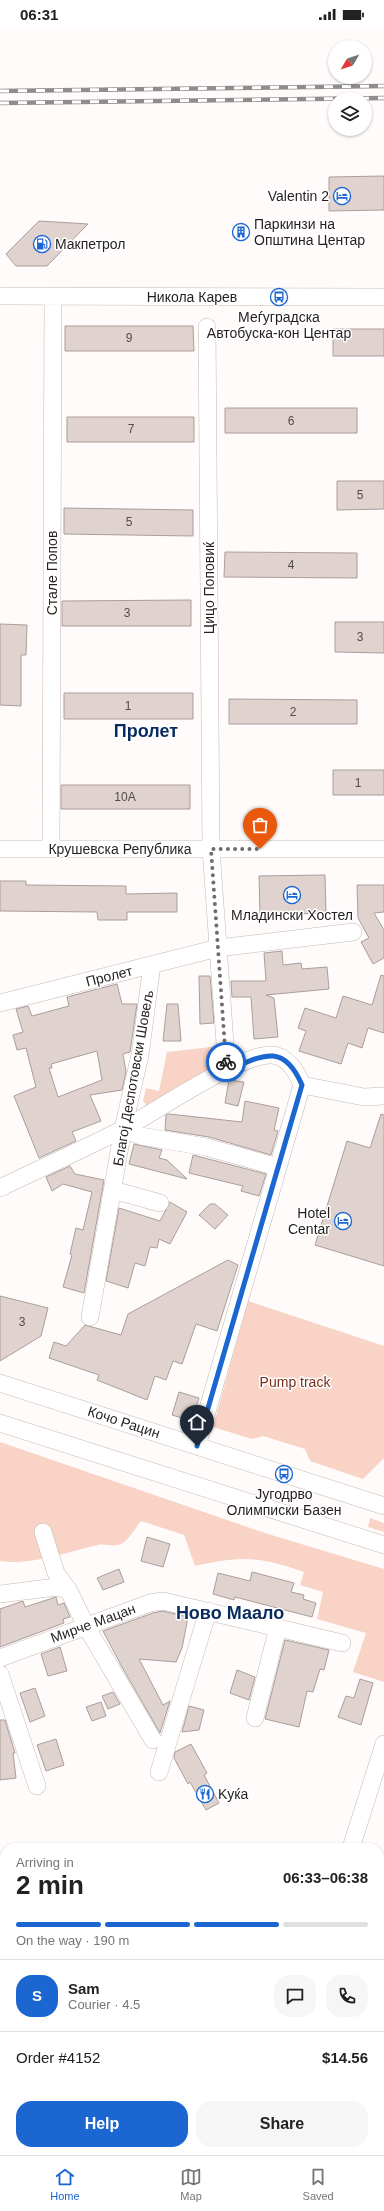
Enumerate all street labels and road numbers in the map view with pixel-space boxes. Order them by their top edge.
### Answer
street label: Никола Карев [147,289,237,305]
street label: Стале Попов [44,531,60,615]
street label: Цицо Поповиќ [201,541,217,634]
street label: Крушевска Република [48,841,192,857]
street label: Пролет [84,962,134,989]
street label: Благој Деспотовски Шовељ [110,988,156,1167]
street label: Кочо Рацин [86,1403,162,1441]
street label: Мирче Мацан [48,1600,138,1646]

